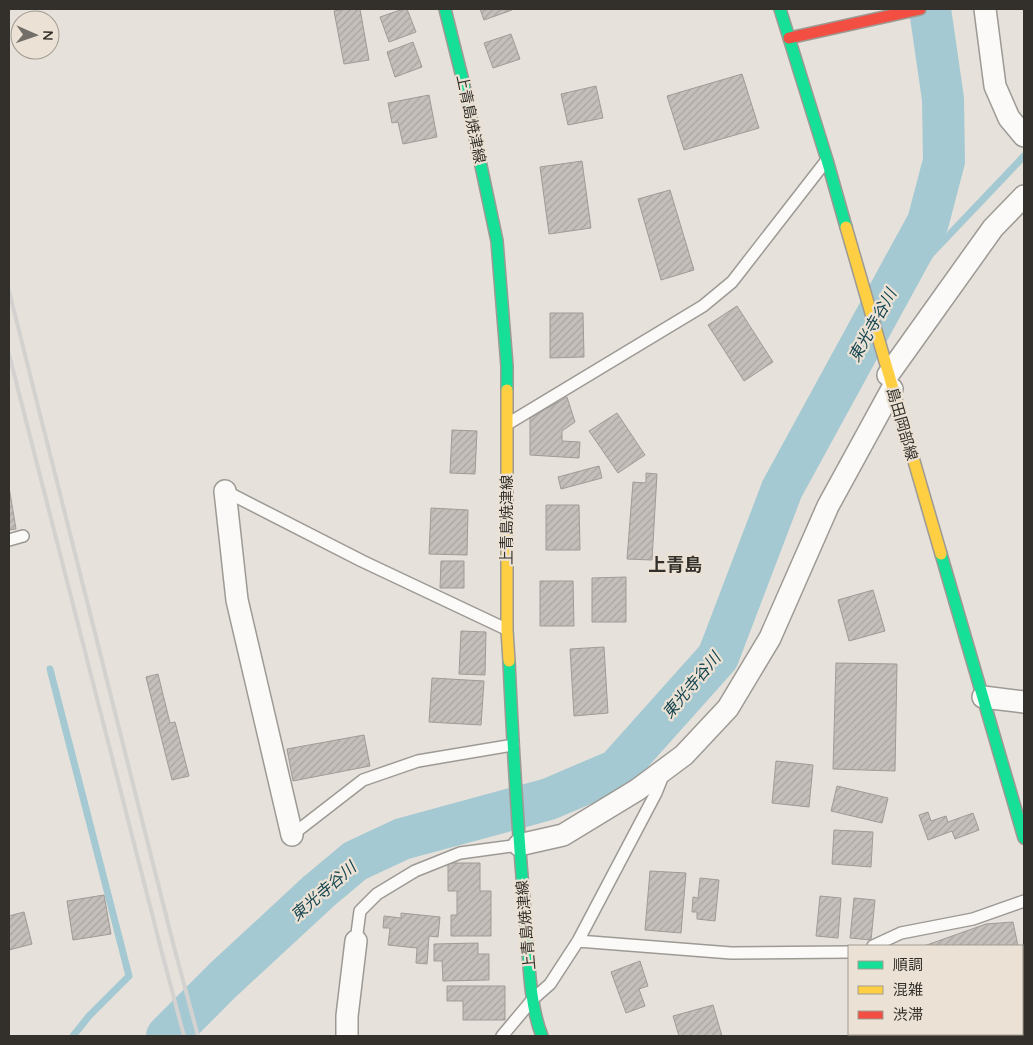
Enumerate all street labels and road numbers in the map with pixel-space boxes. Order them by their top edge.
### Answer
street label: 上青島焼津線 [453,73,490,165]
street label: 島田岡部線 [883,385,922,463]
street label: 上青島焼津線 [497,475,516,565]
street label: 上青島焼津線 [512,879,539,971]

